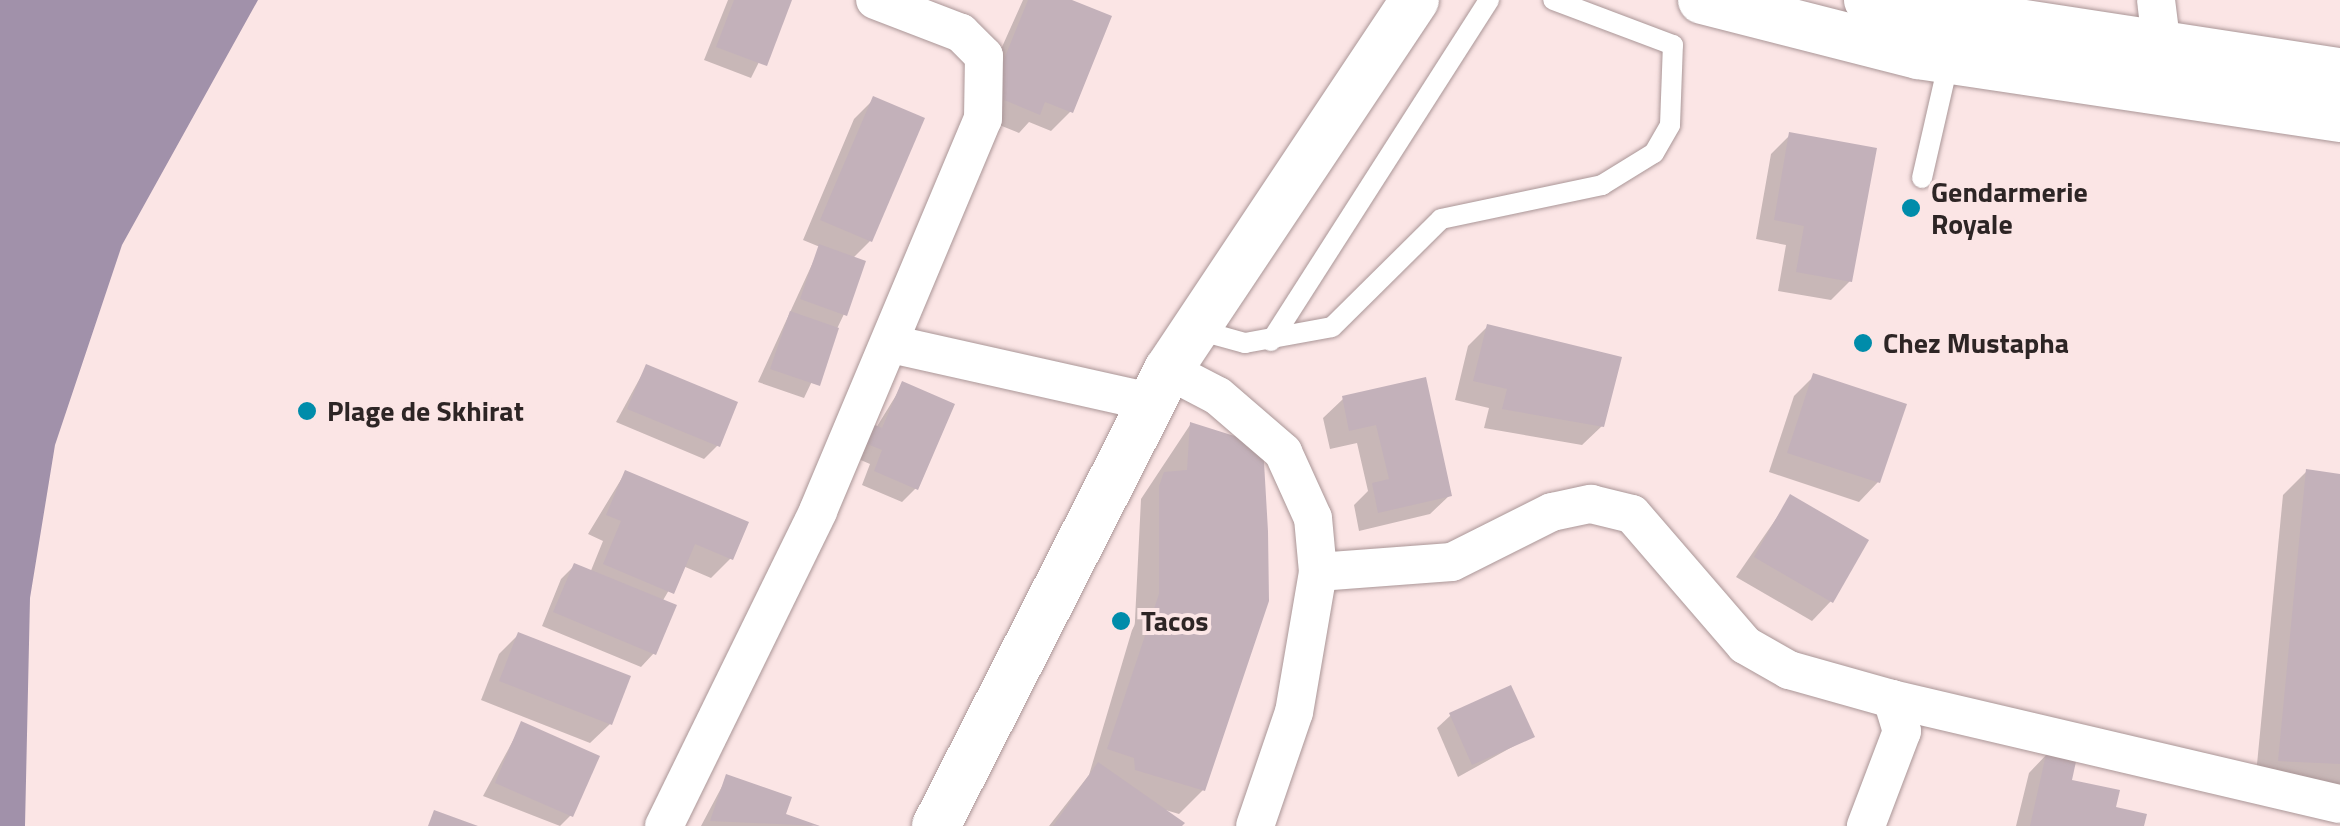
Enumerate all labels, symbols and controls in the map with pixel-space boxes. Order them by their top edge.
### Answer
place label: Gendarmerie Royale [1931,175,2088,241]
marker: Gendarmerie Royale [1900,197,1922,219]
place label: Chez Mustapha [1883,326,2069,360]
marker: Chez Mustapha [1852,332,1874,354]
place label: Plage de Skhirat [327,394,524,428]
marker: Plage de Skhirat [296,400,318,422]
place label: Tacos [1141,604,1209,638]
marker: Tacos [1110,610,1132,632]

